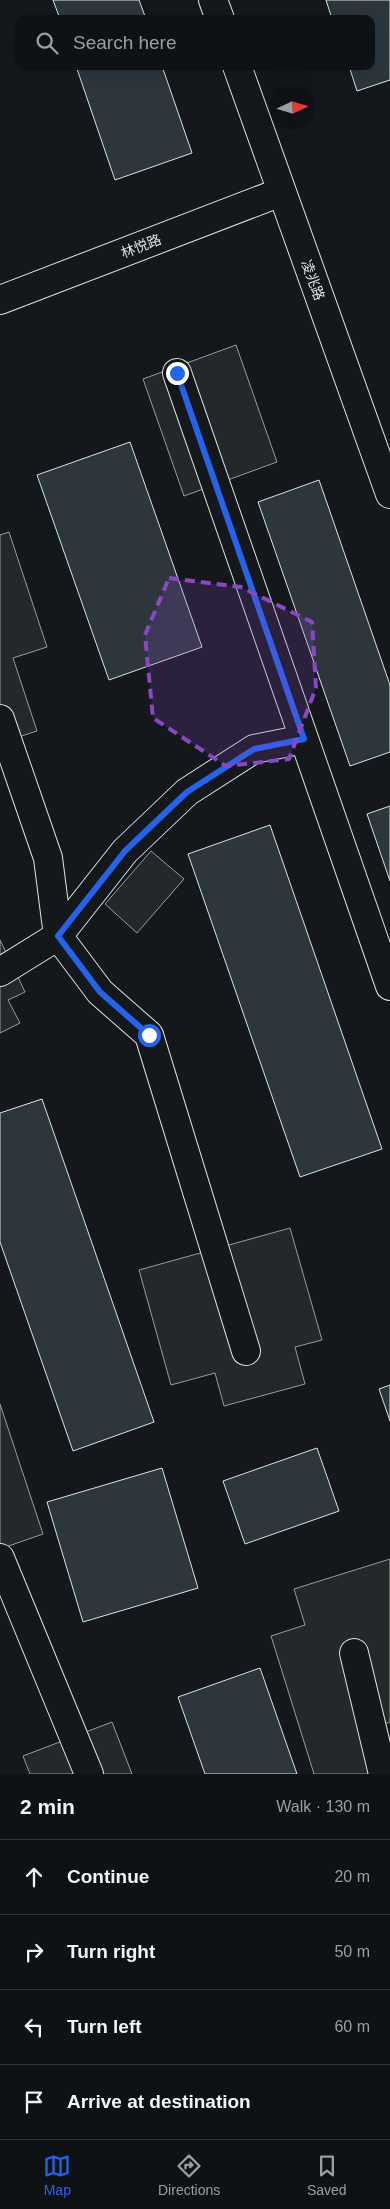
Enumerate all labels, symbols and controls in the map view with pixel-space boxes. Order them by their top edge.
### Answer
search box [15,15,375,70]
icon: search [33,29,61,57]
text: Search here [73,32,177,53]
north arrow [270,85,315,130]
street label: 林悦路 [119,231,163,261]
street label: 凌兆路 [298,258,328,302]
route end [166,362,189,385]
route start [138,1024,161,1047]
text: 2 min [20,1795,75,1818]
text: Walk · 130 m [276,1798,370,1815]
icon: ahead [20,1863,48,1891]
text: Continue [67,1866,149,1887]
text: 20 m [334,1868,370,1885]
icon: right [20,1938,48,1966]
text: Turn right [67,1941,155,1962]
text: 50 m [334,1943,370,1960]
icon: left [20,2013,48,2041]
text: Turn left [67,2016,142,2037]
text: 60 m [334,2018,370,2035]
icon: arrive [20,2088,48,2116]
text: Arrive at destination [67,2091,251,2112]
tab: Map [43,2152,71,2198]
tab: Directions [158,2152,220,2198]
tab: Saved [307,2152,347,2198]

